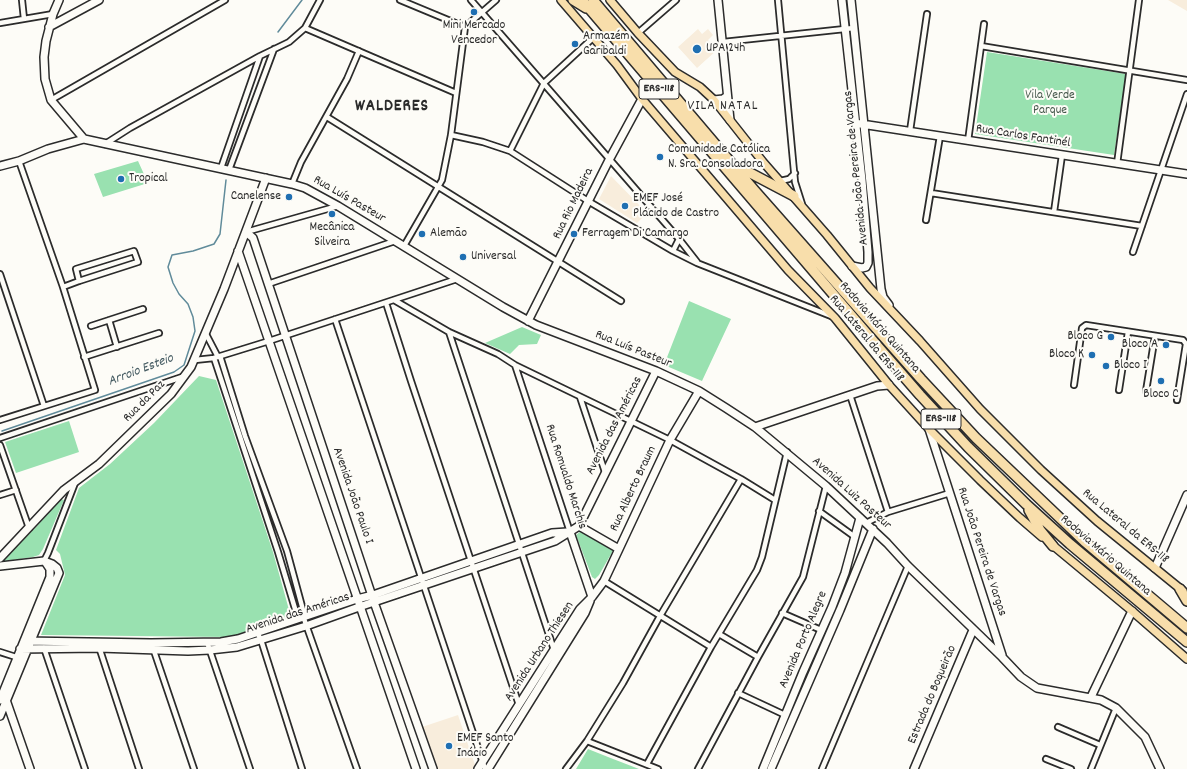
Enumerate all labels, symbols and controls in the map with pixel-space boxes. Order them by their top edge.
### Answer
marker: Mini Mercado Vencedor [469,7,479,17]
place label: Mini Mercado Vencedor [443,18,505,49]
place label: Armazém Garibaldi [583,29,629,60]
marker: Armazém Garibaldi [570,39,580,49]
place label: UPA 24h [706,41,745,57]
marker: UPA 24h [691,43,703,55]
road number: ERS-118 [639,79,679,99]
park label: Vila Verde Parque [1025,88,1075,119]
street label: Avenida João Pereira de Vargas [841,90,873,246]
district label: WALDERES [355,98,429,118]
district label: VILA NATAL [687,99,759,115]
street label: Rua Carlos Fantinél [975,122,1071,152]
place label: Comunidade Católica N. Sra. Consoladora [668,142,770,173]
marker: Comunidade Católica N. Sra. Consoladora [655,152,665,162]
street label: Rua Rio Madeira [550,166,598,242]
place label: Tropical [129,171,168,187]
street label: Rua Luís Pasteur [310,173,388,227]
marker: Tropical [116,174,126,184]
place label: Canelense [231,189,281,205]
place label: EMEF José Plácido de Castro [633,191,719,222]
marker: Canelense [284,192,294,202]
marker: EMEF José Plácido de Castro [620,201,630,211]
marker: Mecânica Silveira [327,209,337,219]
place label: Mecânica Silveira [310,220,354,251]
place label: Alemão [430,226,467,242]
place label: Ferragem Di Camargo [582,226,688,242]
marker: Alemão [417,229,427,239]
marker: Ferragem Di Camargo [569,229,579,239]
place label: Universal [471,249,516,265]
marker: Universal [458,252,468,262]
street label: Rodovia Mário Quintana [835,279,923,377]
street label: Rua Lateral da ERS-118 [825,292,907,386]
street label: Rua Luís Pasteur [592,328,674,372]
place label: Bloco G [1067,329,1103,345]
marker: Bloco G [1106,332,1116,342]
place label: Bloco A [1122,337,1158,353]
marker: Bloco A [1161,340,1171,350]
place label: Bloco K [1049,347,1084,363]
marker: Bloco K [1087,350,1097,360]
water label: Arroio Esteio [106,351,176,391]
place label: Bloco I [1114,358,1147,374]
marker: Bloco I [1101,361,1111,371]
street label: Avenida das Américas [584,374,646,478]
marker: Bloco C [1156,376,1166,386]
street label: Rua da Paz [121,378,169,426]
place label: Bloco C [1143,387,1179,403]
road number: ERS-118 [921,409,961,429]
street label: Rua Romualdo Marchis [541,423,589,531]
street label: Rua Alberto Braum [607,444,661,534]
street label: Avenida João Paulo I [328,446,376,546]
street label: Avenida Luiz Pasteur [808,454,894,534]
street label: Rua João Pereira de Vargas [953,486,1009,618]
street label: Rua Lateral da ERS-118 [1078,486,1172,568]
street label: Rodovia Mário Quintana [1056,512,1154,600]
street label: Avenida Porto Alegre [776,589,832,691]
street label: Avenida das Américas [244,590,352,638]
street label: Avenida Urbano Thiesen [502,599,578,705]
street label: Estrada do Boqueirão [905,643,961,747]
place label: EMEF Santo Inácio [457,731,514,762]
marker: EMEF Santo Inácio [444,741,454,751]

